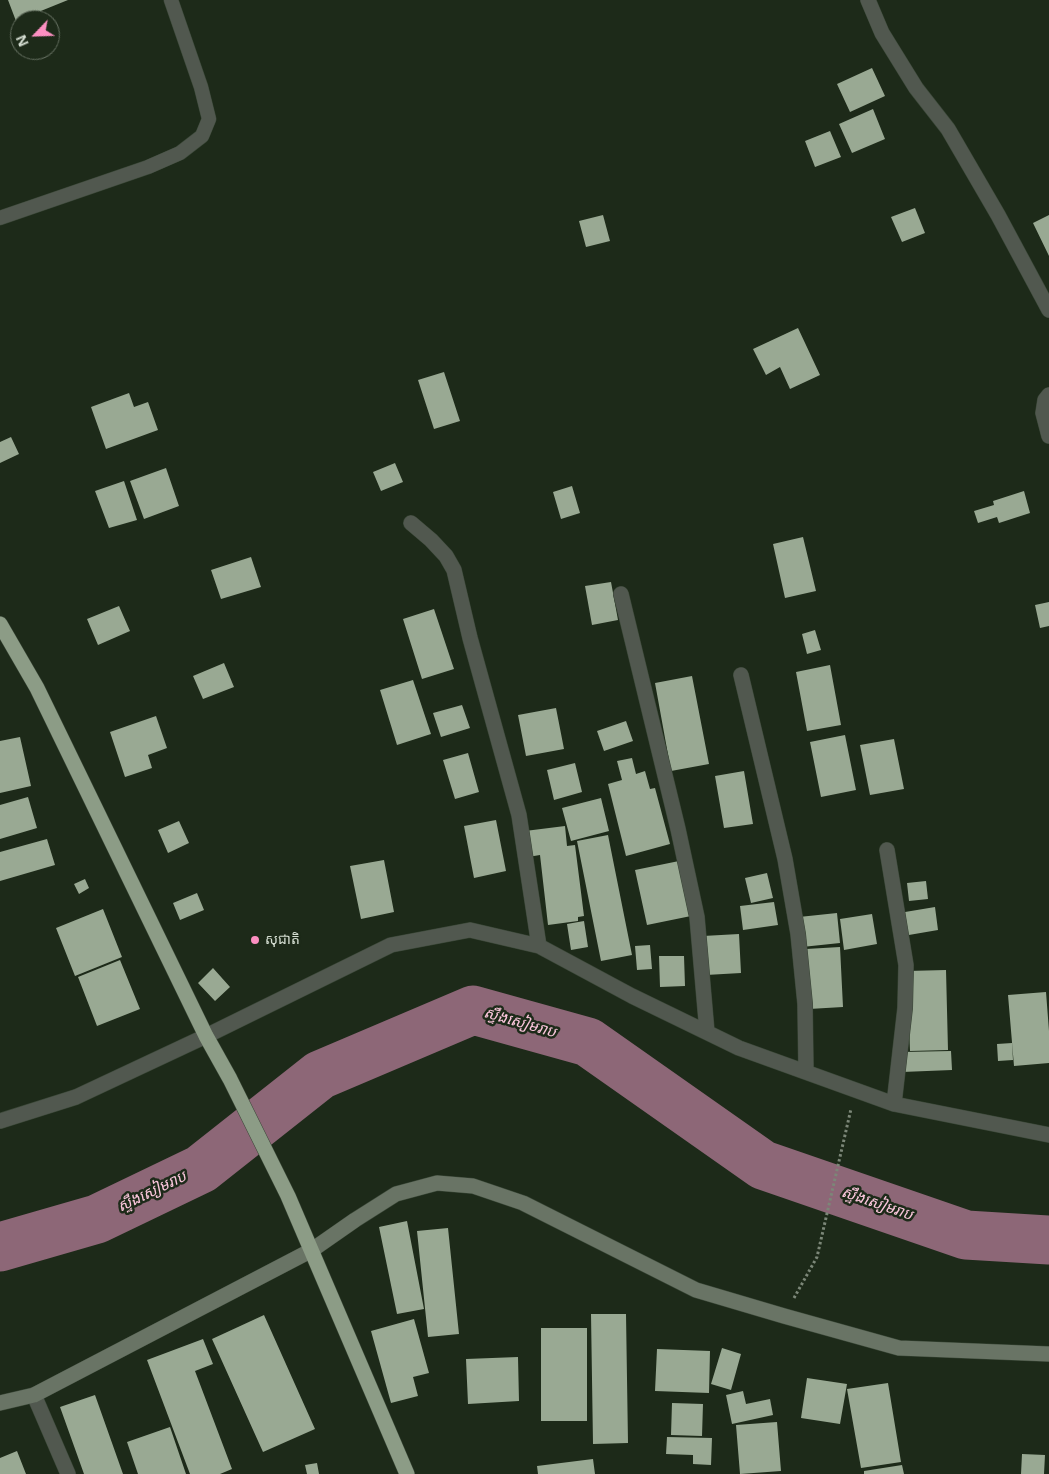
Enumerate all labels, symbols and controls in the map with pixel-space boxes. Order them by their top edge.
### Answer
north arrow [10,10,60,60]
text: N [11,32,33,50]
place label: សុជាតិ [265,932,300,948]
marker: សុជាតិ [249,934,261,946]
water label: ស្ទឹងសៀមរាប [482,1004,558,1042]
water label: ស្ទឹងសៀមរាប [115,1168,189,1216]
water label: ស្ទឹងសៀមរាប [839,1183,915,1225]

